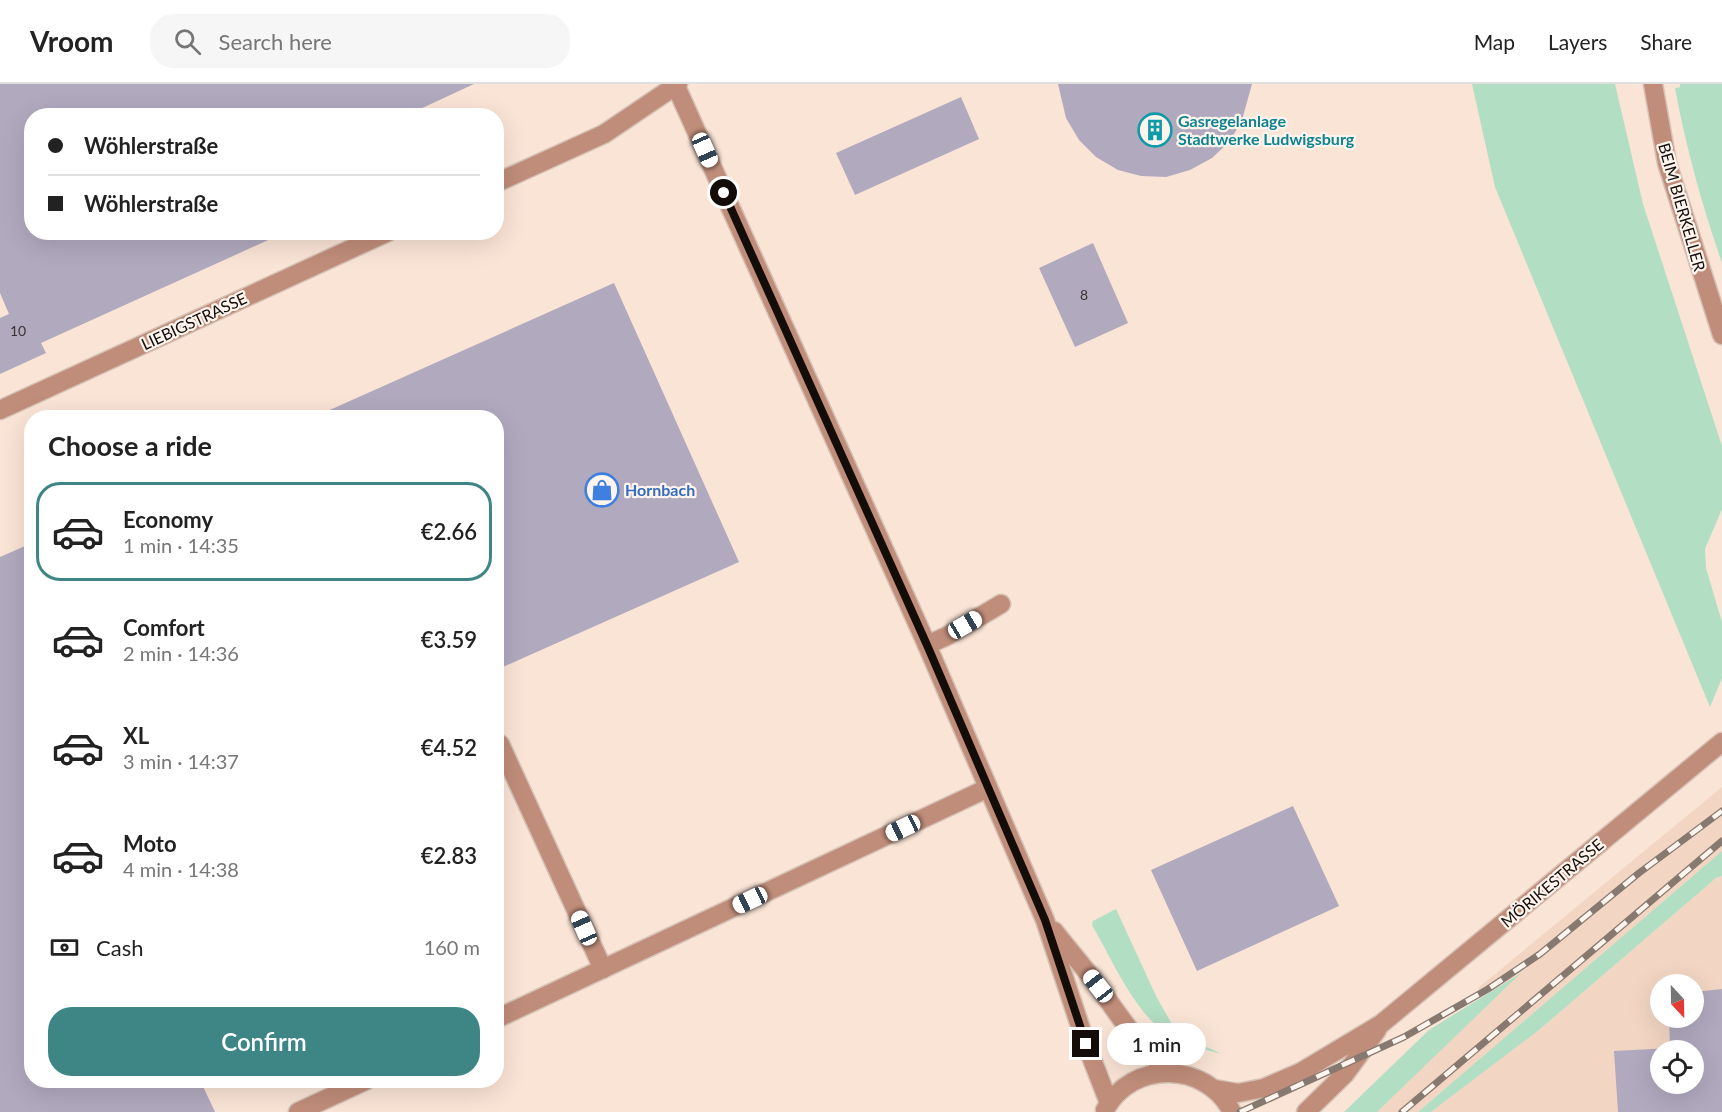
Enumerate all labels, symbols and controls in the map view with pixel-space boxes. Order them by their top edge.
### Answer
search box [150,14,570,68]
text: Vroom [30,24,114,58]
icon: search [171,25,204,58]
text: Search here [219,28,332,55]
text: Map [1474,29,1515,54]
text: Layers [1548,29,1607,54]
text: Share [1640,29,1692,54]
place label: Gasregelanlage Stadtwerke Ludwigsburg [1178,111,1355,148]
building icon: Gasregelanlage Stadtwerke Ludwigsburg [1137,112,1173,148]
car [689,130,721,170]
text: Wöhlerstraße [84,132,218,159]
street label: BEIM BIERKELLER [1655,140,1710,273]
route start [710,179,737,206]
text: Wöhlerstraße [84,190,218,217]
house number: 8 [1080,286,1088,303]
street label: LIEBIGSTRASSE [138,288,249,353]
house number: 10 [10,322,26,339]
text: Choose a ride [48,429,212,462]
shop icon: Hornbach [584,472,620,508]
place label: Hornbach [625,480,695,499]
icon: car [51,505,105,559]
text: Economy [123,506,213,533]
text: €2.66 [421,518,477,545]
text: 1 min · 14:35 [123,533,239,557]
car [945,608,985,642]
icon: car [51,613,105,667]
text: Comfort [123,614,205,641]
text: €3.59 [421,626,477,653]
text: 2 min · 14:36 [123,641,239,665]
icon: car [51,721,105,775]
text: XL [123,722,149,749]
text: €4.52 [421,734,477,761]
text: 3 min · 14:37 [123,749,239,773]
car [883,812,923,844]
icon: car [51,829,105,883]
text: Moto [123,830,177,857]
street label: MÖRIKESTRASSE [1497,834,1607,931]
text: €2.83 [421,842,477,869]
text: 4 min · 14:38 [123,857,239,881]
car [730,884,770,916]
car [568,908,600,948]
icon: cash [48,931,81,964]
text: Cash [96,934,143,961]
text: 160 m [424,935,480,959]
car [1080,966,1116,1006]
north arrow [1650,974,1704,1028]
map controls [1650,974,1704,1094]
button: Confirm [48,1007,480,1076]
callout: 1 min [1107,1023,1206,1065]
route end [1072,1030,1099,1057]
text: 1 min [1132,1032,1181,1056]
button: locate [1650,1040,1704,1094]

